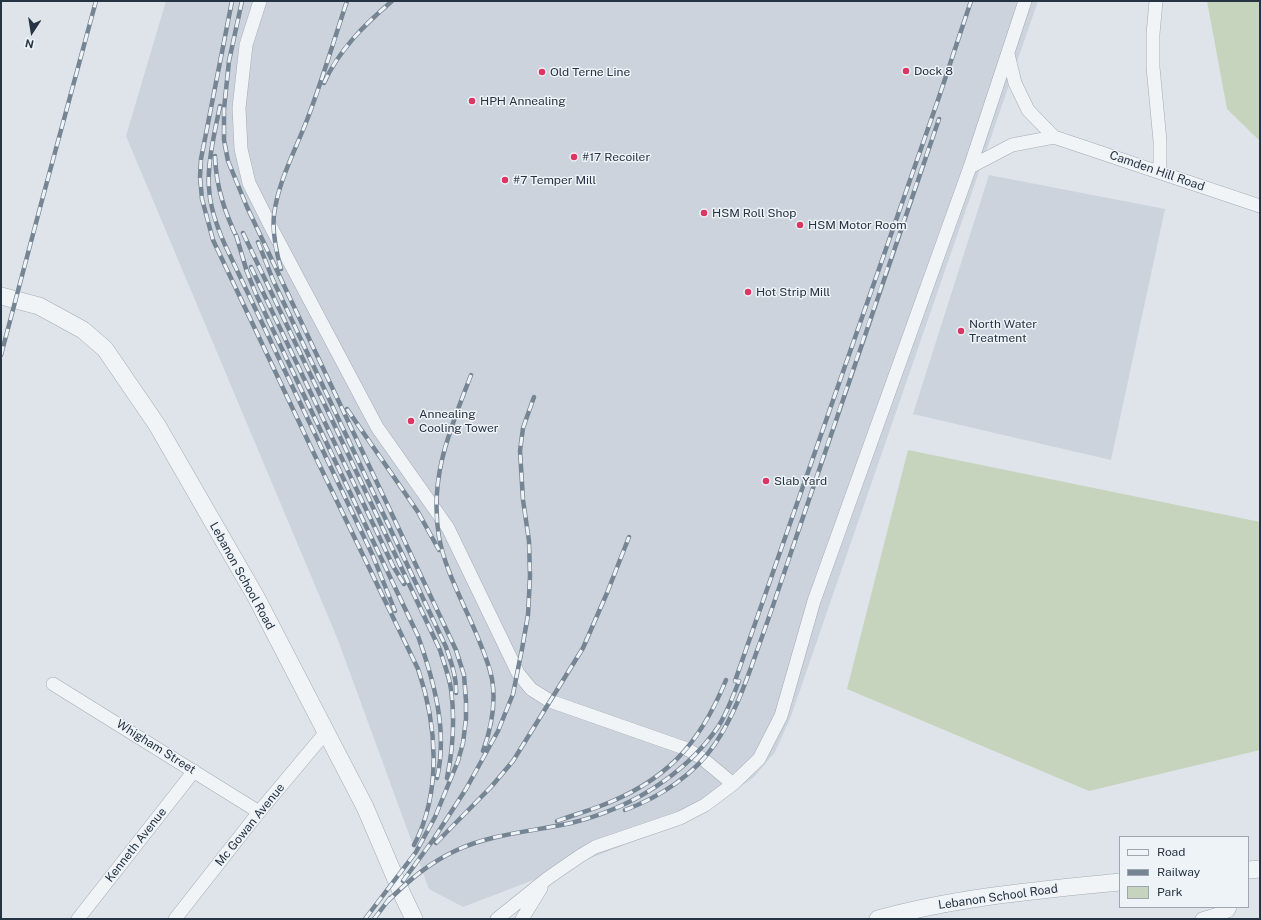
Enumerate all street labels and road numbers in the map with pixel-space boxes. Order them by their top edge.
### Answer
street label: Camden Hill Road [1108,148,1206,194]
street label: Lebanon School Road [206,520,278,632]
street label: Whigham Street [114,717,198,777]
street label: Mc Gowan Avenue [212,781,288,869]
street label: Kenneth Avenue [102,805,170,885]
street label: Lebanon School Road [937,881,1059,913]

